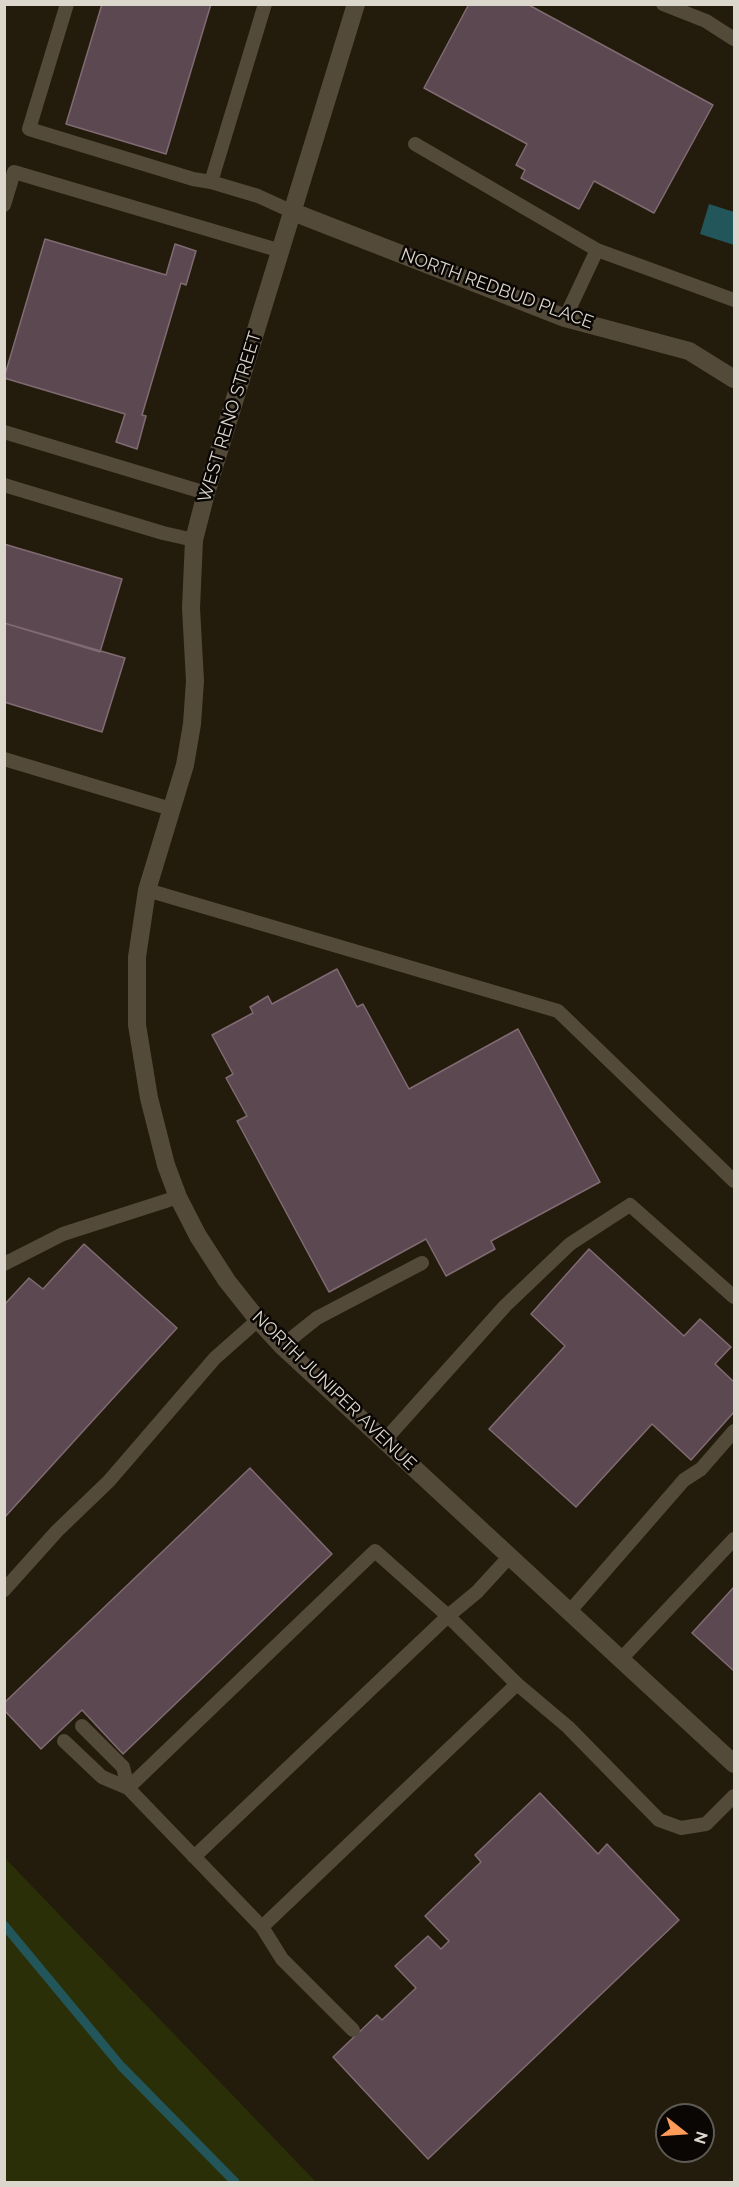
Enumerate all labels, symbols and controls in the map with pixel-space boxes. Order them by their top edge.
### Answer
street label: NORTH REDBUD PLACE [398,244,596,334]
street label: WEST RENO STREET [194,329,266,505]
street label: NORTH JUNIPER AVENUE [247,1307,421,1475]
north arrow [655,2103,715,2163]
text: N [690,2129,712,2146]

